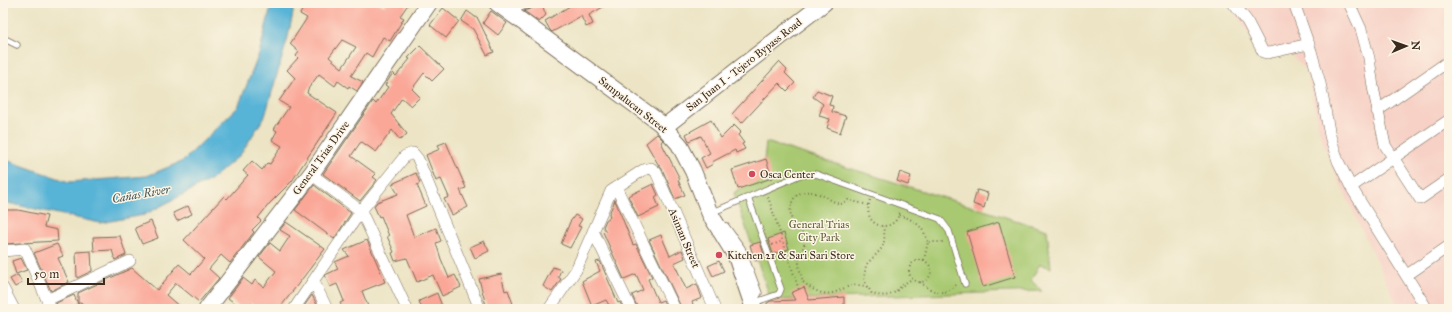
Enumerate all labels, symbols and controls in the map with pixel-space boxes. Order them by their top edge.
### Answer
street label: San Juan I - Tejero Bypass Road [684,16,805,115]
north arrow [1386,26,1426,66]
text: N [1409,41,1422,51]
street label: Sampalucan Street [596,74,670,136]
street label: General Trias Drive [290,118,352,197]
place label: Osca Center [760,168,816,181]
marker: Osca Center [747,169,757,179]
water label: Cañas River [111,182,172,206]
street label: Asiman Street [665,205,703,270]
park label: General Trias City Park [789,218,849,244]
place label: Kitchen 21 & Sari Sari Store [727,249,855,262]
marker: Kitchen 21 & Sari Sari Store [714,250,724,260]
scale bar [28,260,104,286]
text: 50 m [34,267,59,281]

